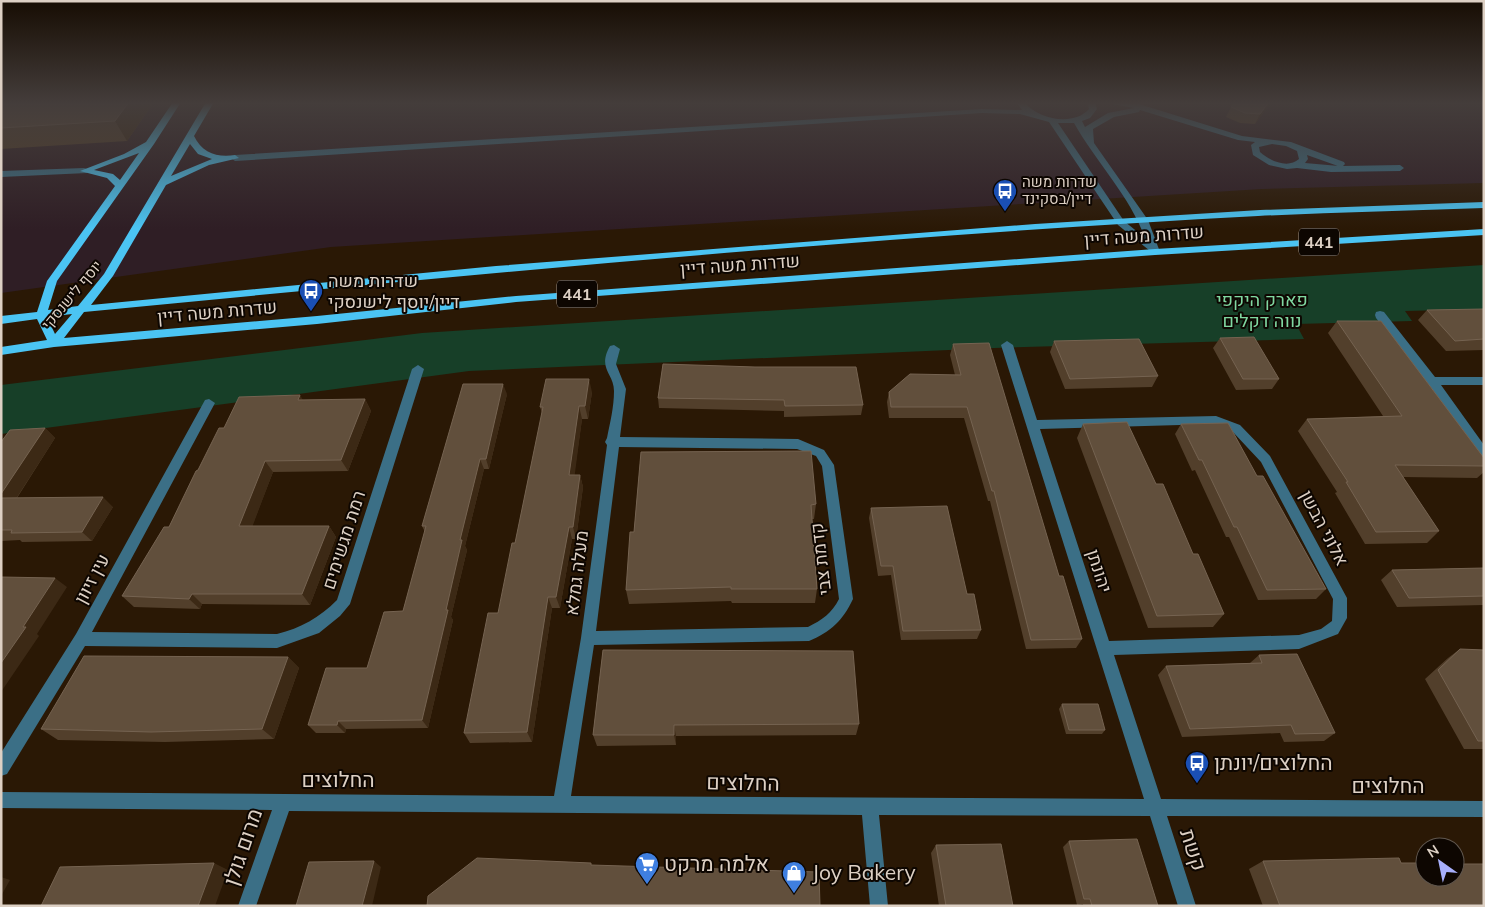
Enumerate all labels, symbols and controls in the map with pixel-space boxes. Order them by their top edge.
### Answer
place label: שדרות משה דיין/בסקינד [1022,172,1097,208]
bus stop icon: שדרות משה דיין/בסקינד [992,178,1018,212]
street label: שדרות משה דיין [1083,220,1205,251]
road number: 441 [1299,228,1339,256]
street label: שדרות משה דיין [679,249,801,280]
street label: יוסף לישנסקי [37,256,106,333]
place label: שדרות משה דיין/יוסף לישנסקי [328,269,460,313]
bus stop icon: שדרות משה דיין/יוסף לישנסקי [298,278,324,312]
road number: 441 [557,280,597,308]
park label: פארק היקפי נווה דקלים [1216,288,1308,332]
street label: שדרות משה דיין [156,295,278,328]
street label: אלוני הבשן [1295,486,1354,569]
street label: רמת מגשימים [317,488,370,592]
street label: קדמת צבי [805,522,836,597]
street label: מעלה גמלא [560,529,593,617]
street label: יהונתן [1082,546,1117,595]
street label: עין זיוון [69,550,114,608]
place label: החלוצים/יונתן [1214,749,1333,775]
bus stop icon: החלוצים/יונתן [1184,750,1210,784]
street label: החלוצים [301,766,375,792]
street label: החלוצים [706,768,780,796]
street label: החלוצים [1351,772,1425,798]
street label: מרום גולן [217,805,267,889]
street label: קשת [1175,825,1213,874]
north arrow [1415,837,1465,887]
text: N [1424,841,1442,862]
place label: אלמה מרקט [664,850,769,876]
supermarket icon: אלמה מרקט [634,851,660,885]
place label: Joy Bakery [812,859,916,885]
shop icon: Joy Bakery [781,860,807,894]

